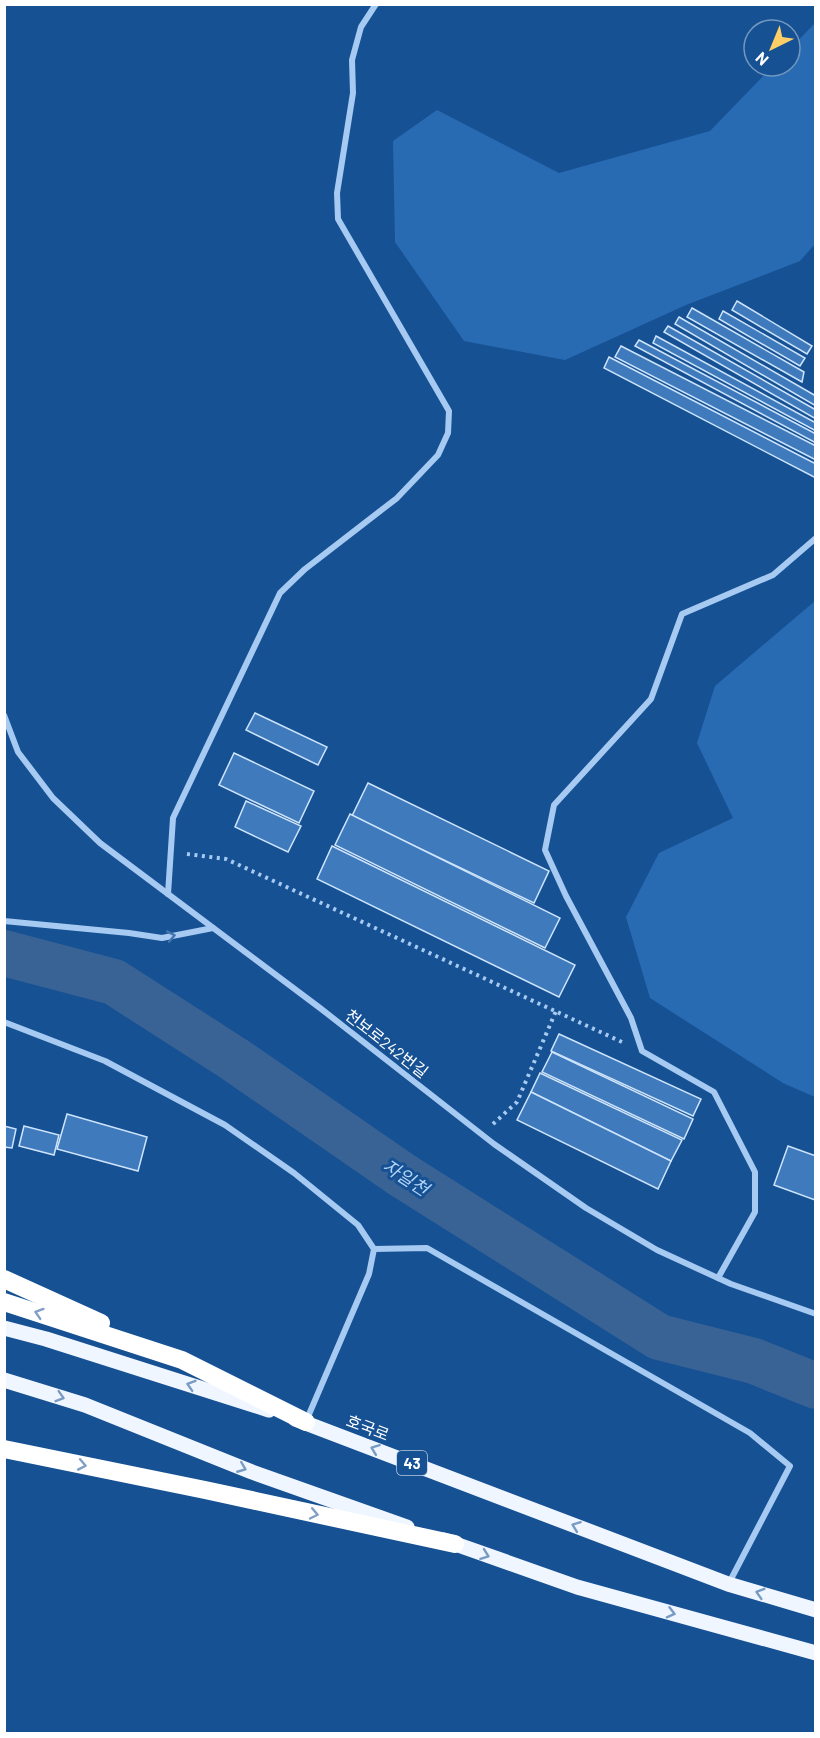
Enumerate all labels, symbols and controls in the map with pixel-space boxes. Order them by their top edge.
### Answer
north arrow [742,18,802,78]
text: N [751,49,772,70]
one-way arrow [166,930,176,943]
street label: 천보로242번길 [342,1005,432,1081]
water label: 자일천 [379,1154,435,1201]
one-way arrow [34,1308,45,1320]
one-way arrow [186,1380,197,1392]
one-way arrow [54,1390,65,1402]
street label: 호국로 [344,1410,392,1444]
one-way arrow [370,1444,381,1456]
road number: 43 [397,1451,427,1475]
one-way arrow [77,1458,87,1471]
one-way arrow [236,1461,247,1473]
one-way arrow [309,1506,319,1519]
one-way arrow [572,1521,582,1534]
one-way arrow [479,1547,490,1560]
one-way arrow [755,1588,766,1600]
one-way arrow [665,1606,676,1618]

